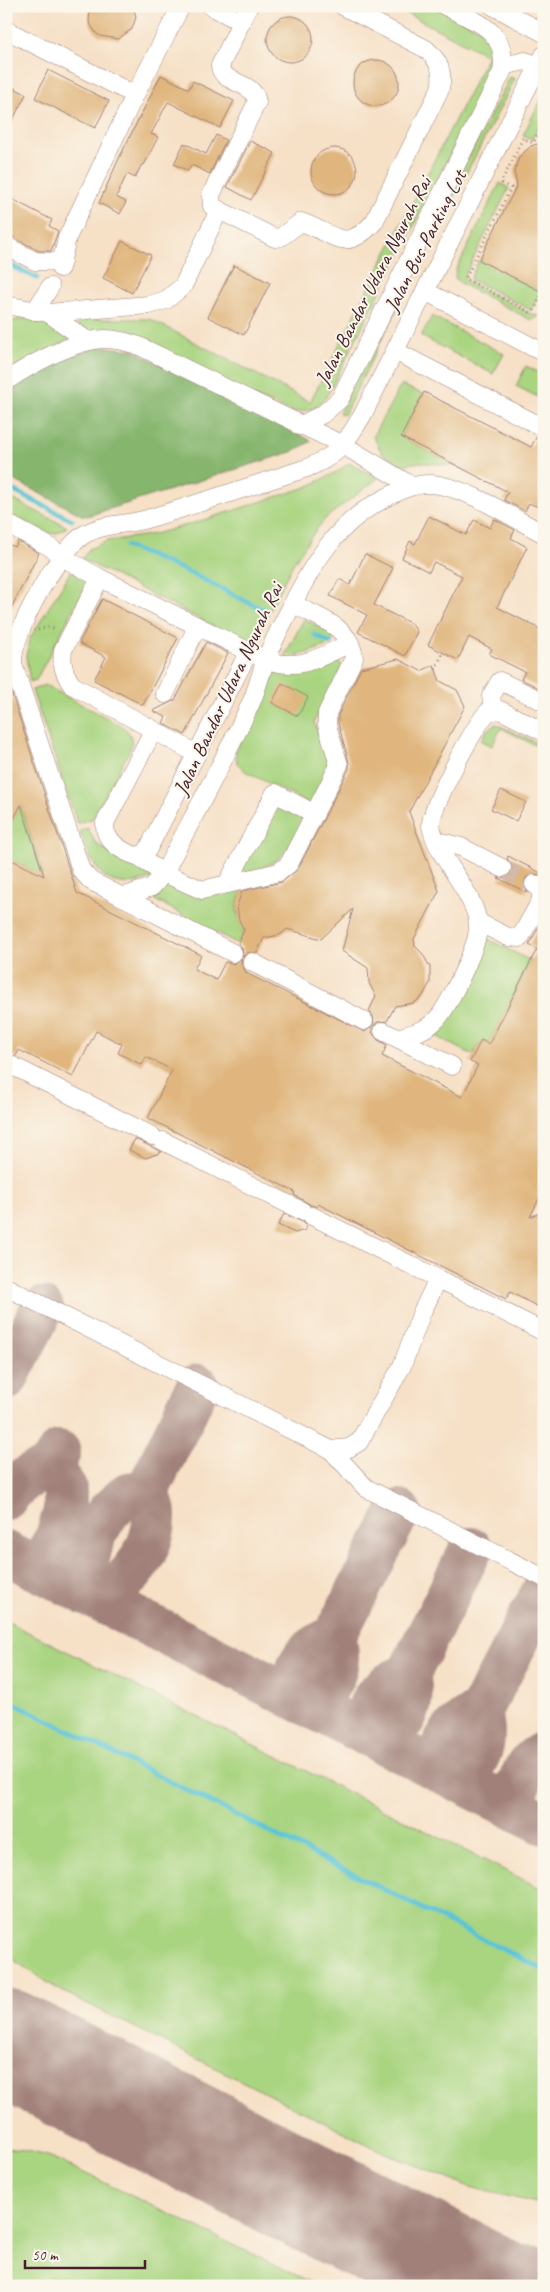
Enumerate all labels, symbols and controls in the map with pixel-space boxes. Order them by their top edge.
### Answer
street label: Jalan Bus Parking Lot [378,164,473,317]
street label: Jalan Bandar Udara Ngurah Rai [309,169,438,391]
street label: Jalan Bandar Udara Ngurah Rai [167,576,290,800]
scale bar [25,2237,145,2269]
text: 50 m [32,2246,59,2265]

